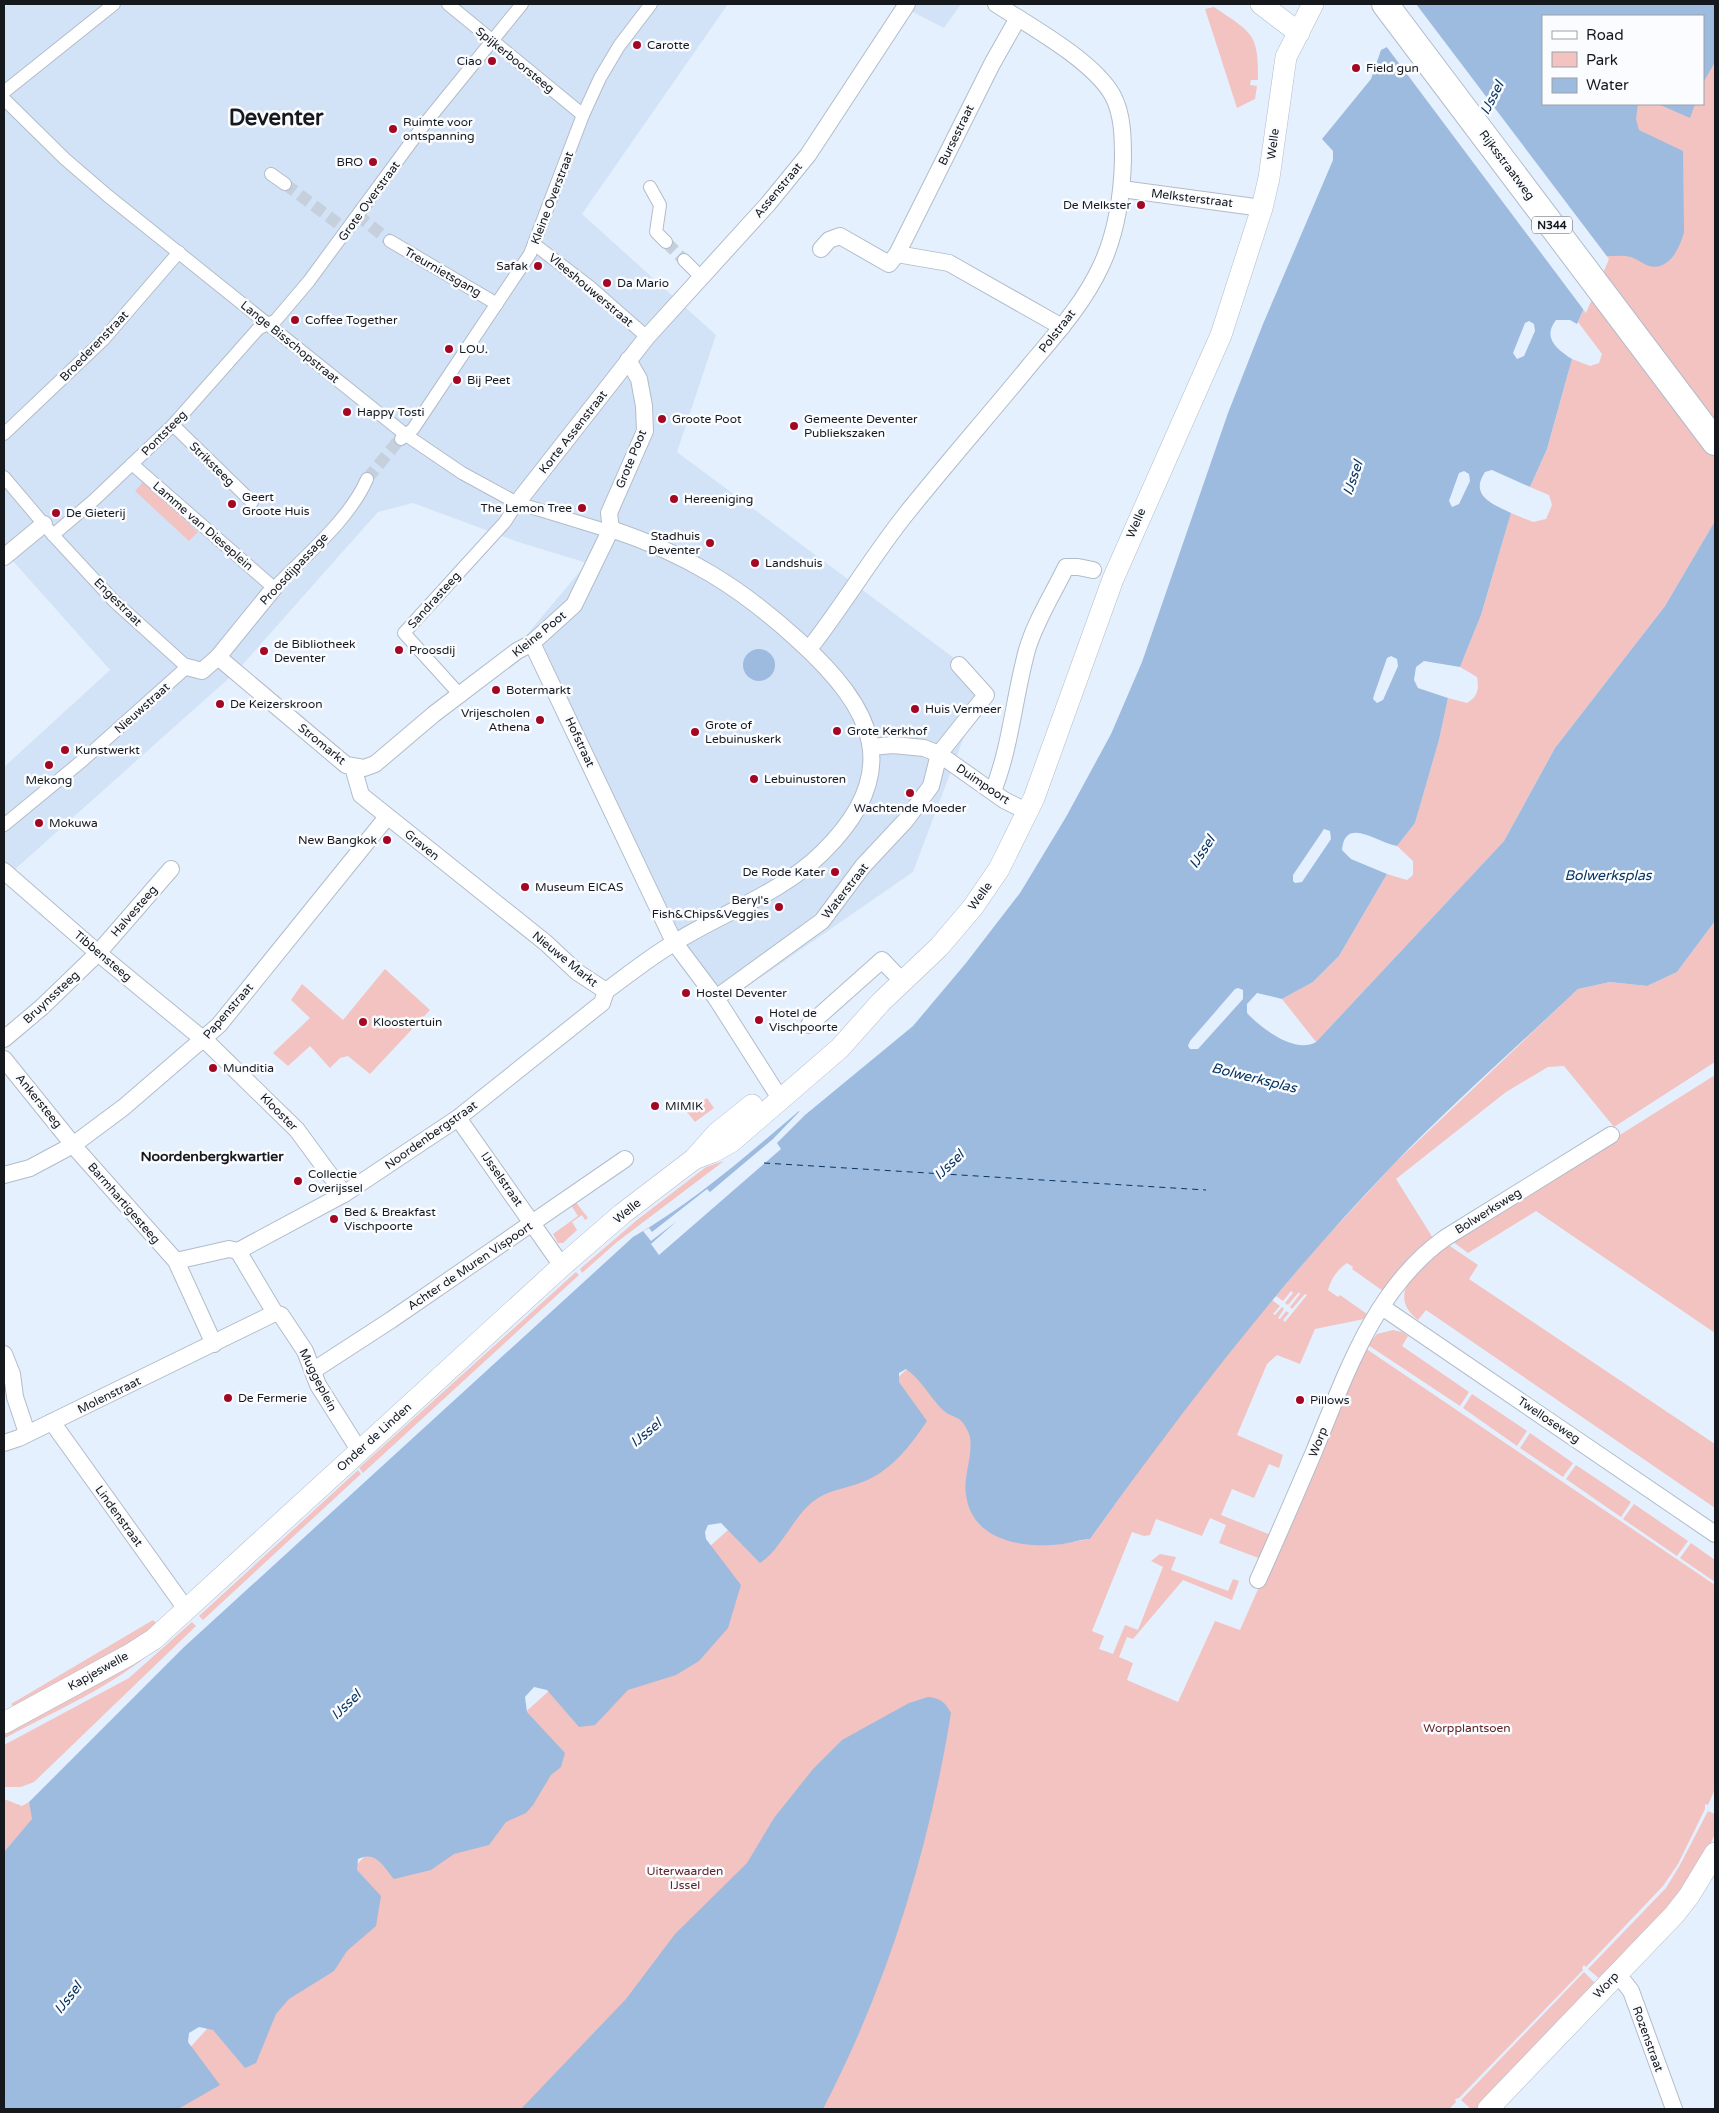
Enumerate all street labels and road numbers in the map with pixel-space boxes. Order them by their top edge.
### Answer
street label: Spijkerboorsteeg [473,24,557,96]
street label: Bursestraat [935,102,977,168]
street label: Welle [1264,127,1282,160]
street label: Rijksstraatweg [1476,127,1538,203]
street label: Kleine Overstraat [528,149,576,246]
street label: Grote Overstraat [335,158,403,244]
street label: Assenstraat [751,159,805,220]
street label: Melksterstraat [1150,186,1234,210]
road number: N344 [1532,216,1572,234]
street label: Treurnietsgang [402,244,484,300]
street label: Vleeshouwerstraat [546,251,636,330]
street label: Lange Bisschopstraat [238,298,342,386]
street label: Polstraat [1036,306,1078,355]
street label: Broederenstraat [57,308,131,384]
street label: Korte Assenstraat [536,387,610,476]
street label: Pontsteeg [138,407,190,459]
street label: Grote Poot [613,427,649,490]
street label: Striksteeg [187,439,237,489]
street label: Lamme van Dieseplein [150,479,256,573]
street label: Welle [1123,506,1149,540]
street label: Proosdijpassage [257,530,331,608]
street label: Sandrasteeg [405,569,463,631]
street label: Engestraat [91,575,145,629]
street label: Kleine Poot [509,608,569,660]
street label: Nieuwstraat [112,679,173,736]
street label: Hofstraat [562,715,598,770]
street label: Stromarkt [295,721,349,768]
street label: Duimpoort [954,761,1013,807]
street label: Graven [402,827,442,863]
street label: Waterstraat [819,860,871,922]
street label: Welle [965,879,995,913]
street label: Halvesteeg [108,883,160,939]
street label: Tibbensteeg [71,928,135,984]
street label: Nieuwe Markt [530,928,601,990]
street label: Bruynssteeg [20,968,82,1026]
street label: Papenstraat [200,980,256,1042]
street label: Ankersteeg [13,1071,65,1131]
street label: Klooster [257,1090,301,1134]
street label: Noordenbergstraat [382,1098,480,1172]
street label: IJsselstraat [478,1149,526,1209]
street label: Barmhartigesteeg [85,1160,163,1246]
street label: Bolwerksweg [1452,1185,1524,1237]
street label: Welle [610,1196,644,1226]
street label: Achter de Muren Vispoort [405,1219,535,1313]
street label: Muggeplein [296,1346,340,1414]
street label: Molenstraat [75,1373,143,1416]
street label: Twelloseweg [1515,1394,1583,1446]
street label: Onder de Linden [334,1400,414,1474]
street label: Worp [1306,1425,1330,1459]
street label: Lindenstraat [92,1483,146,1549]
street label: Kapjeswelle [65,1649,131,1693]
street label: Worp [1590,1969,1622,2001]
street label: Rozenstraat [1630,2004,1666,2074]

